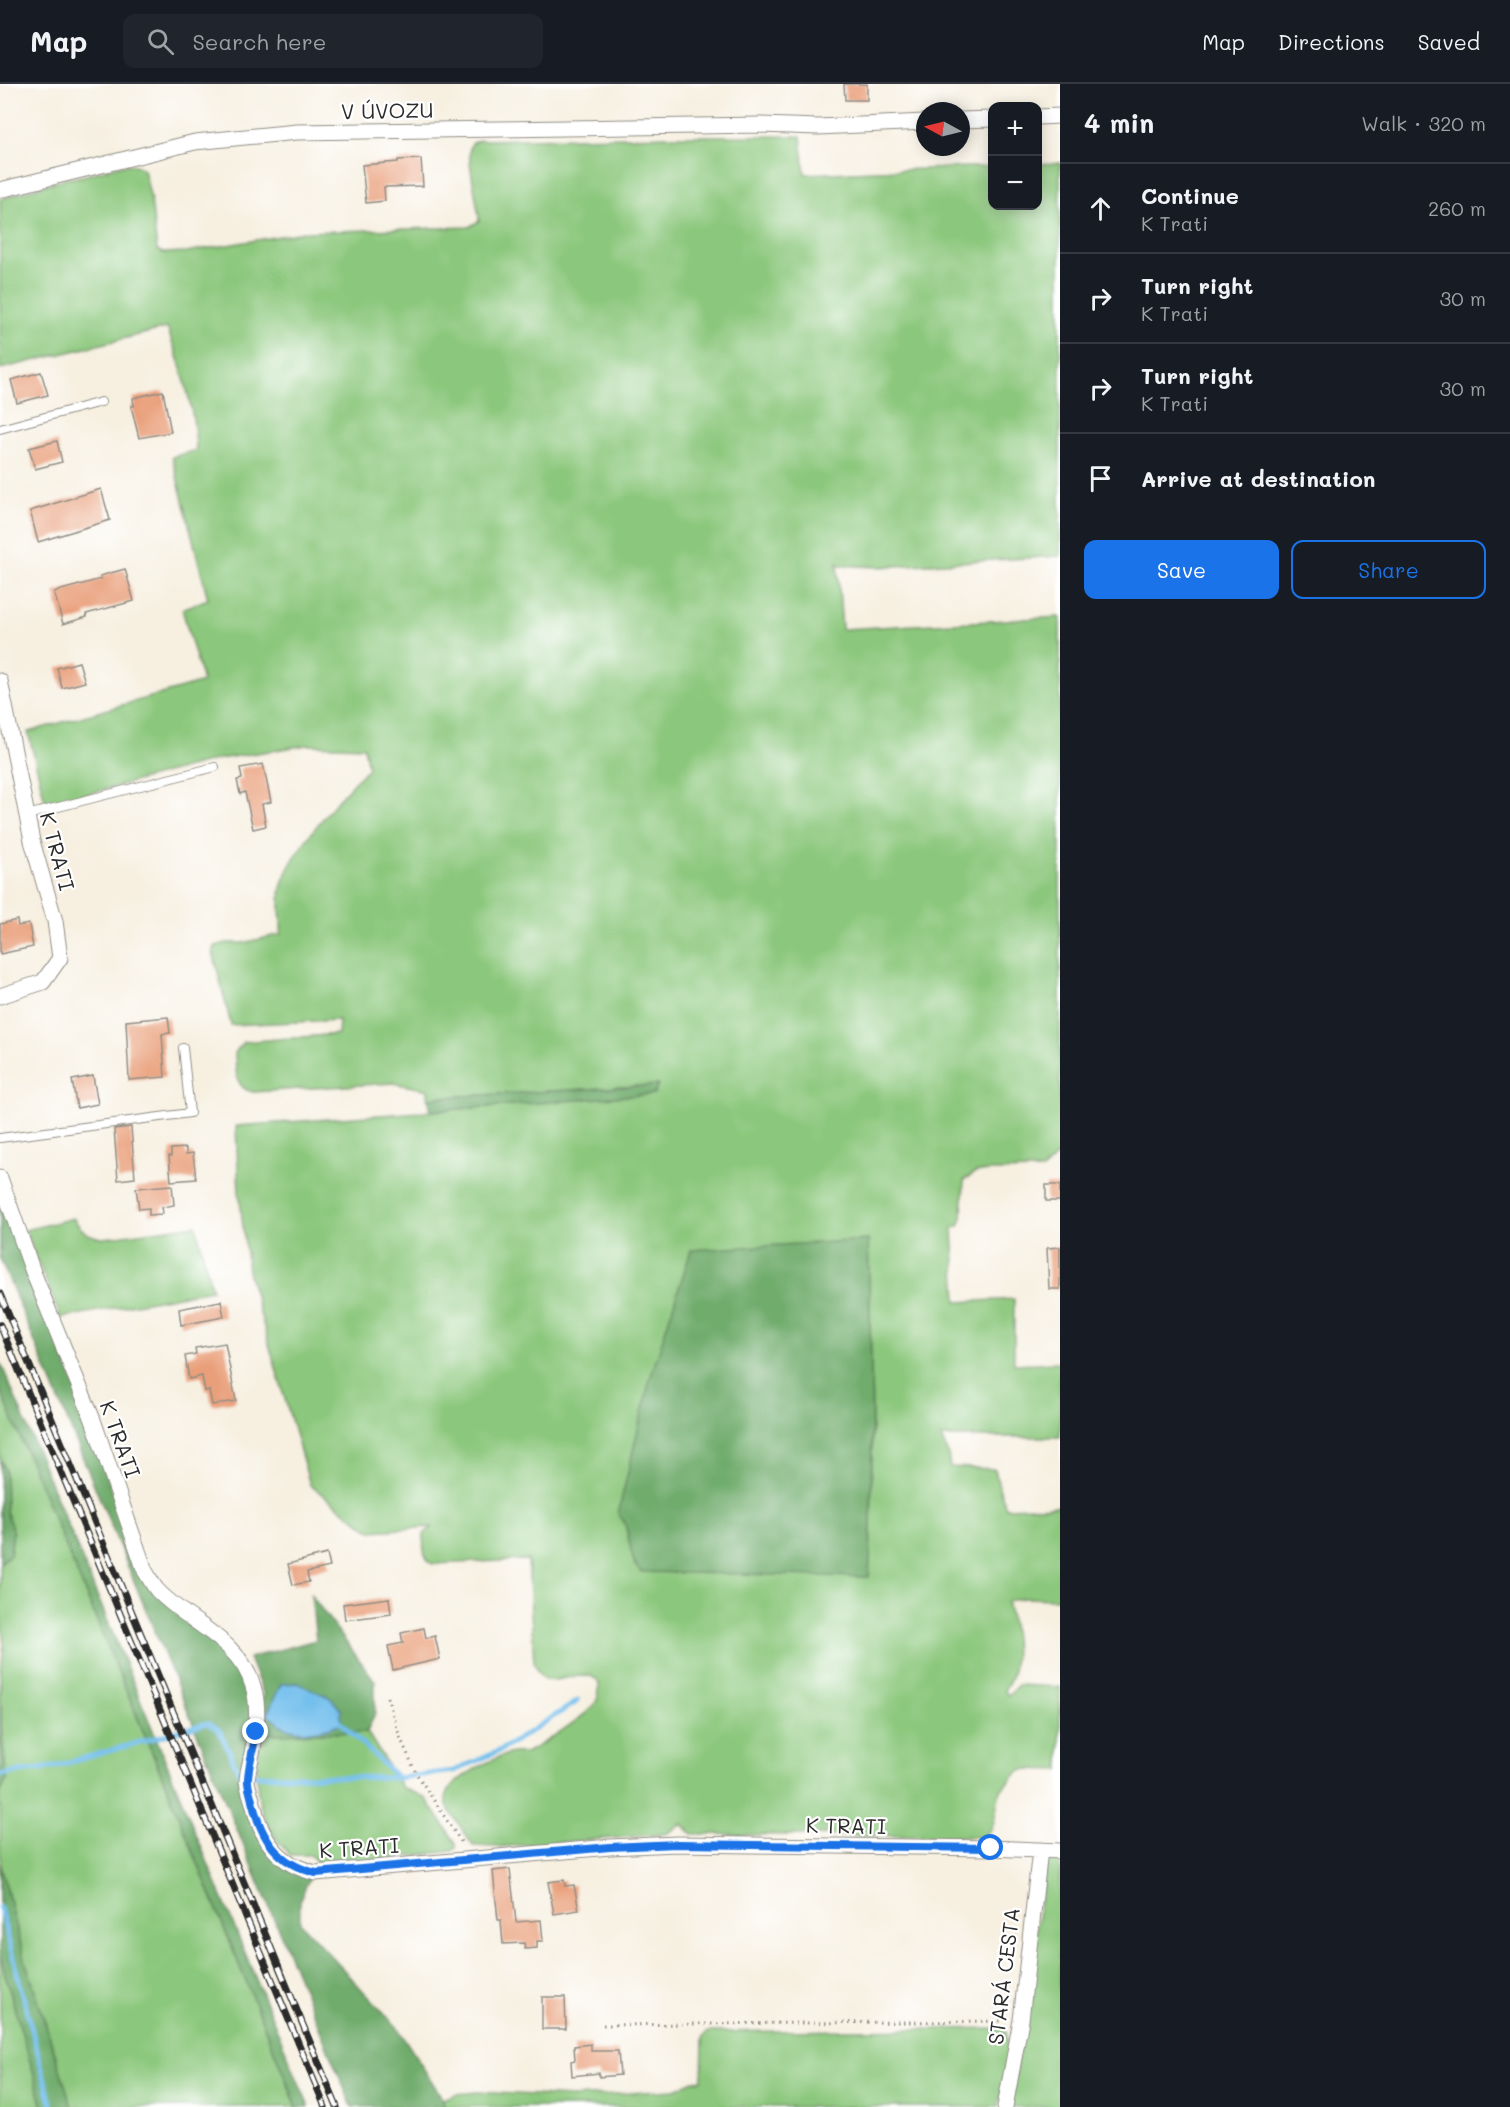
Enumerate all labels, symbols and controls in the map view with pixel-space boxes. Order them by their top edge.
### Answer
search box [123,14,543,68]
text: Map [30,23,87,59]
icon: search [144,25,177,58]
text: Search here [192,27,326,56]
text: Map [1202,28,1245,55]
text: Directions [1278,28,1385,55]
text: Saved [1418,28,1480,55]
street label: V ÚVOZU [341,96,433,124]
north arrow [916,102,970,156]
map controls [988,102,1042,210]
button: + [988,102,1042,156]
text: 4 min [1084,106,1154,140]
text: Walk · 320 m [1361,110,1486,136]
button: − [988,156,1042,210]
text: Continue [1141,181,1239,210]
icon: ahead [1084,192,1117,225]
text: 260 m [1428,195,1486,221]
text: K Trati [1141,210,1208,236]
text: Turn right [1141,271,1253,300]
icon: right [1084,282,1117,315]
text: 30 m [1440,285,1486,311]
text: K Trati [1141,300,1208,326]
text: Turn right [1141,361,1253,390]
icon: right [1084,372,1117,405]
text: 30 m [1440,375,1486,401]
text: K Trati [1141,390,1208,416]
icon: arrive [1084,462,1117,495]
text: Arrive at destination [1141,464,1376,493]
button: Save [1084,540,1279,599]
button: Share [1291,540,1486,599]
street label: K TRATI [35,809,81,893]
street label: K TRATI [95,1397,147,1481]
route end [242,1718,268,1744]
street label: K TRATI [806,1811,886,1839]
street label: K TRATI [318,1831,400,1863]
route start [977,1834,1003,1860]
street label: STARÁ CESTA [981,1906,1025,2046]

